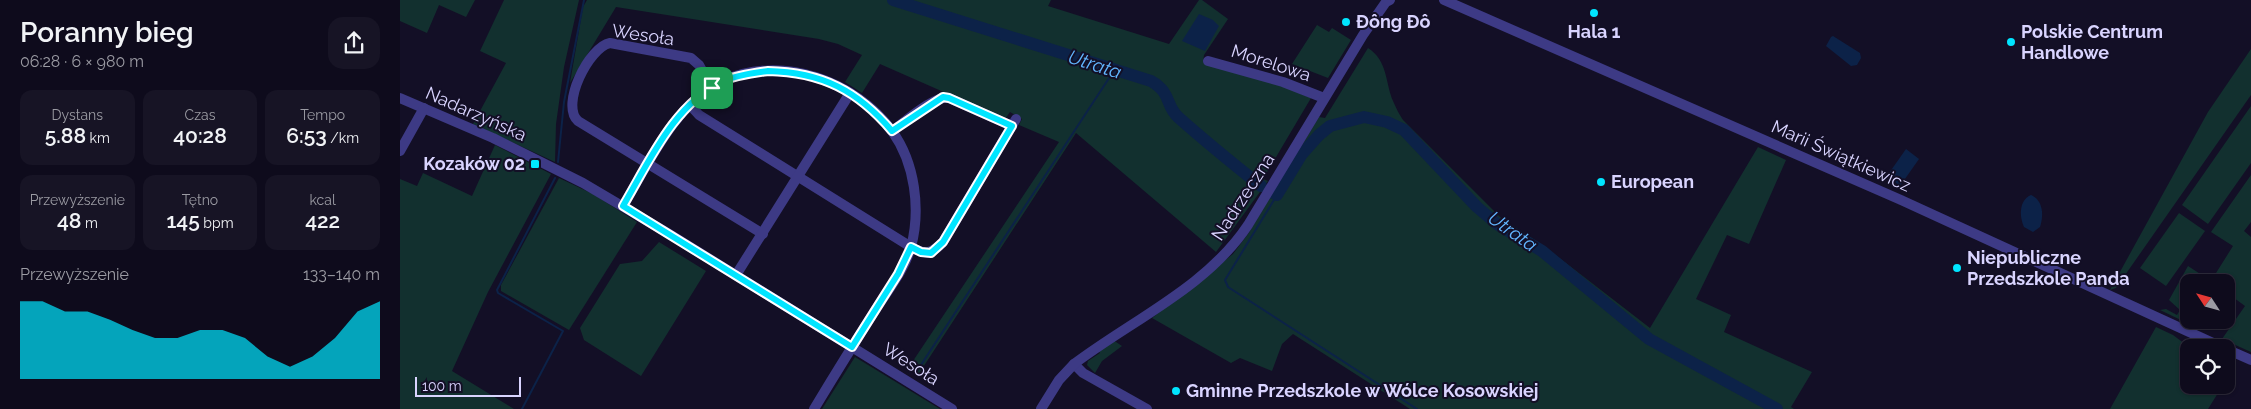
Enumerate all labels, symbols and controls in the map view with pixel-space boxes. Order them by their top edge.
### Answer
marker: Hala 1 [1588,7,1600,19]
place label: Đông Đô [1356,11,1430,32]
text: Poranny bieg [20,16,194,49]
marker: Đông Đô [1340,16,1352,28]
button: share [328,17,380,69]
street label: Wesoła [611,20,676,49]
place label: Hala 1 [1568,21,1621,42]
place label: Polskie Centrum Handlowe [2021,21,2163,63]
marker: Polskie Centrum Handlowe [2005,36,2017,48]
street label: Morelowa [1229,40,1314,85]
water label: Utrata [1066,45,1124,83]
text: 06:28 · 6 × 980 m [20,52,144,71]
pin [691,67,733,109]
icon: arrive [698,74,726,102]
street label: Nadarzyńska [423,82,530,145]
text: Dystans [52,107,103,123]
text: Czas [185,107,215,123]
text: Tempo [300,107,345,123]
street label: Marii Świątkiewicz [1768,114,1915,196]
text: 5.88 [45,123,86,148]
text: 40:28 [173,123,227,148]
text: 6:53 [286,123,327,148]
text: km [86,130,110,146]
text: /km [327,130,359,146]
street label: Nadrzeczna [1207,149,1278,244]
place label: Kozaków 02 [423,153,525,174]
marker: Kozaków 02 [529,158,541,170]
place label: European [1611,171,1694,192]
marker: European [1595,176,1607,188]
text: Przewyższenie [30,192,125,208]
text: Tętno [182,192,218,208]
text: kcal [310,192,336,208]
water label: Utrata [1484,206,1542,256]
text: 48 [57,208,81,233]
text: 145 [166,208,200,233]
text: 422 [305,208,340,233]
text: m [81,215,98,231]
text: bpm [200,215,234,231]
place label: Niepubliczne Przedszkole Panda [1967,247,2130,289]
marker: Niepubliczne Przedszkole Panda [1951,262,1963,274]
text: Przewyższenie [20,265,129,284]
text: 133–140 m [303,265,380,284]
north arrow [2180,274,2235,329]
map controls [2180,274,2235,394]
street label: Wesoła [879,338,943,389]
button: locate [2180,339,2235,394]
scale bar [415,374,521,397]
text: 100 m [422,378,462,394]
place label: Gminne Przedszkole w Wólce Kosowskiej [1186,380,1539,401]
marker: Gminne Przedszkole w Wólce Kosowskiej [1170,385,1182,397]

